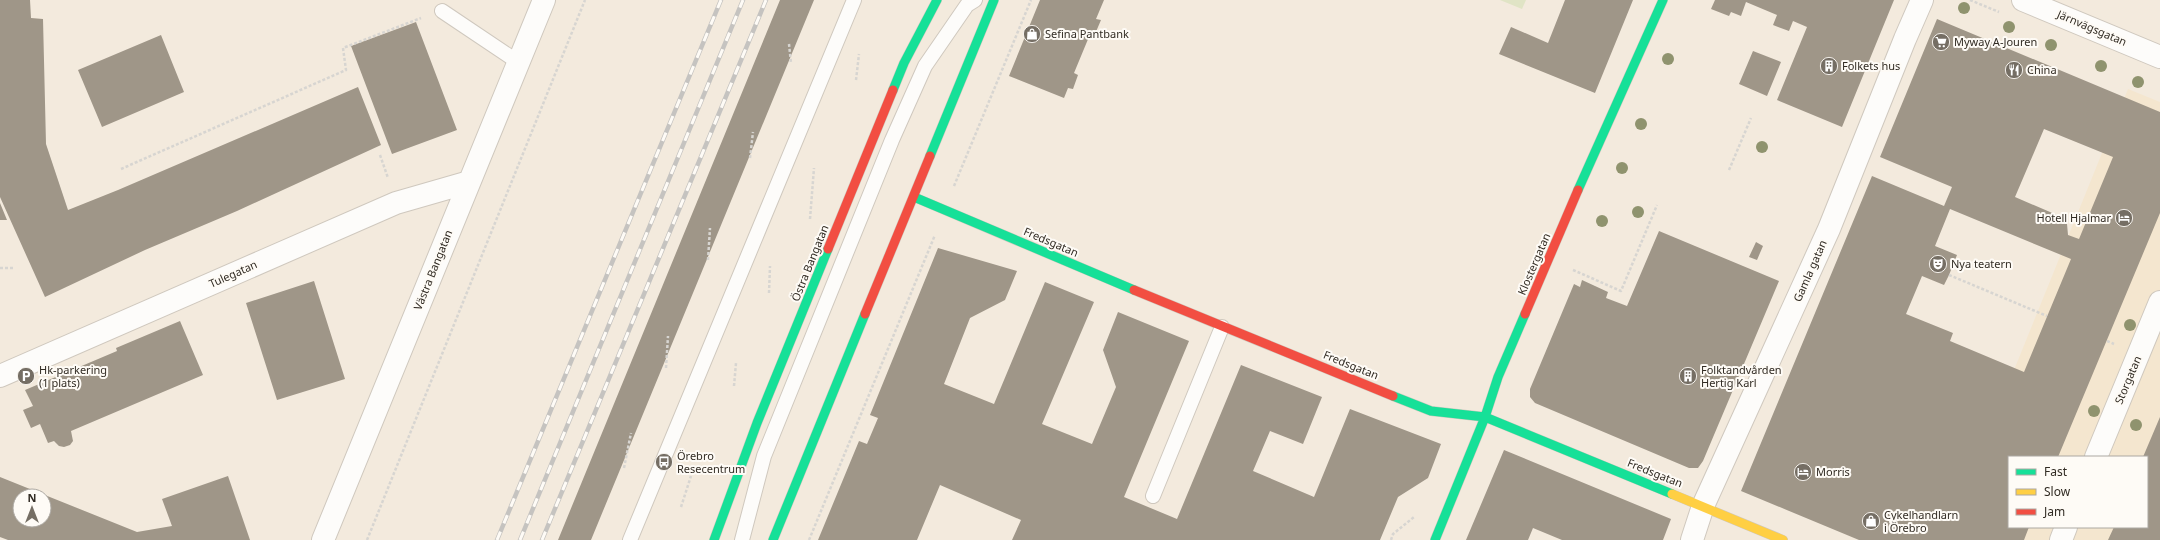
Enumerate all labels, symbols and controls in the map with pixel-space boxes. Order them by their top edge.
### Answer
street label: Järnvägsgatan [2054,6,2129,49]
shop icon: Sefina Pantbank [1022,24,1042,44]
place label: Sefina Pantbank [1045,26,1129,41]
supermarket icon: Myway A-Jouren [1931,32,1951,52]
place label: Myway A-Jouren [1954,34,2037,49]
building icon: Folkets hus [1819,56,1839,76]
place label: Folkets hus [1842,58,1900,73]
restaurant icon: China [2004,60,2024,80]
place label: China [2027,62,2057,77]
hotel icon: Hotell Hjalmar [2114,208,2134,228]
place label: Hotell Hjalmar [2036,210,2111,225]
street label: Östra Bangatan [787,222,832,303]
street label: Fredsgatan [1021,223,1081,260]
street label: Västra Bangatan [410,228,455,312]
street label: Klostergatan [1514,230,1553,297]
street label: Gamla gatan [1789,237,1830,304]
theatre icon: Nya teatern [1928,254,1948,274]
street label: Tulegatan [206,256,259,291]
place label: Nya teatern [1951,256,2012,271]
street label: Fredsgatan [1321,347,1381,382]
street label: Storgatan [2111,353,2144,406]
place label: Hk-parkering (1 plats) [39,362,107,390]
place label: Folktandvården Hertig Karl [1701,362,1782,390]
parking icon: Hk-parkering (1 plats) [16,366,36,386]
building icon: Folktandvården Hertig Karl [1678,366,1698,386]
place label: Örebro Resecentrum [677,448,745,476]
bus stop icon: Örebro Resecentrum [654,452,674,472]
street label: Fredsgatan [1625,455,1685,490]
legend [2008,456,2148,528]
hotel icon: Morris [1793,462,1813,482]
text: Fast [2044,463,2068,480]
place label: Morris [1816,464,1850,479]
text: Slow [2044,483,2071,500]
north arrow [12,488,52,528]
text: N [28,490,36,505]
text: Jam [2043,503,2065,520]
place label: Cykelhandlarn i Örebro [1884,507,1958,535]
shop icon: Cykelhandlarn i Örebro [1861,511,1881,531]

